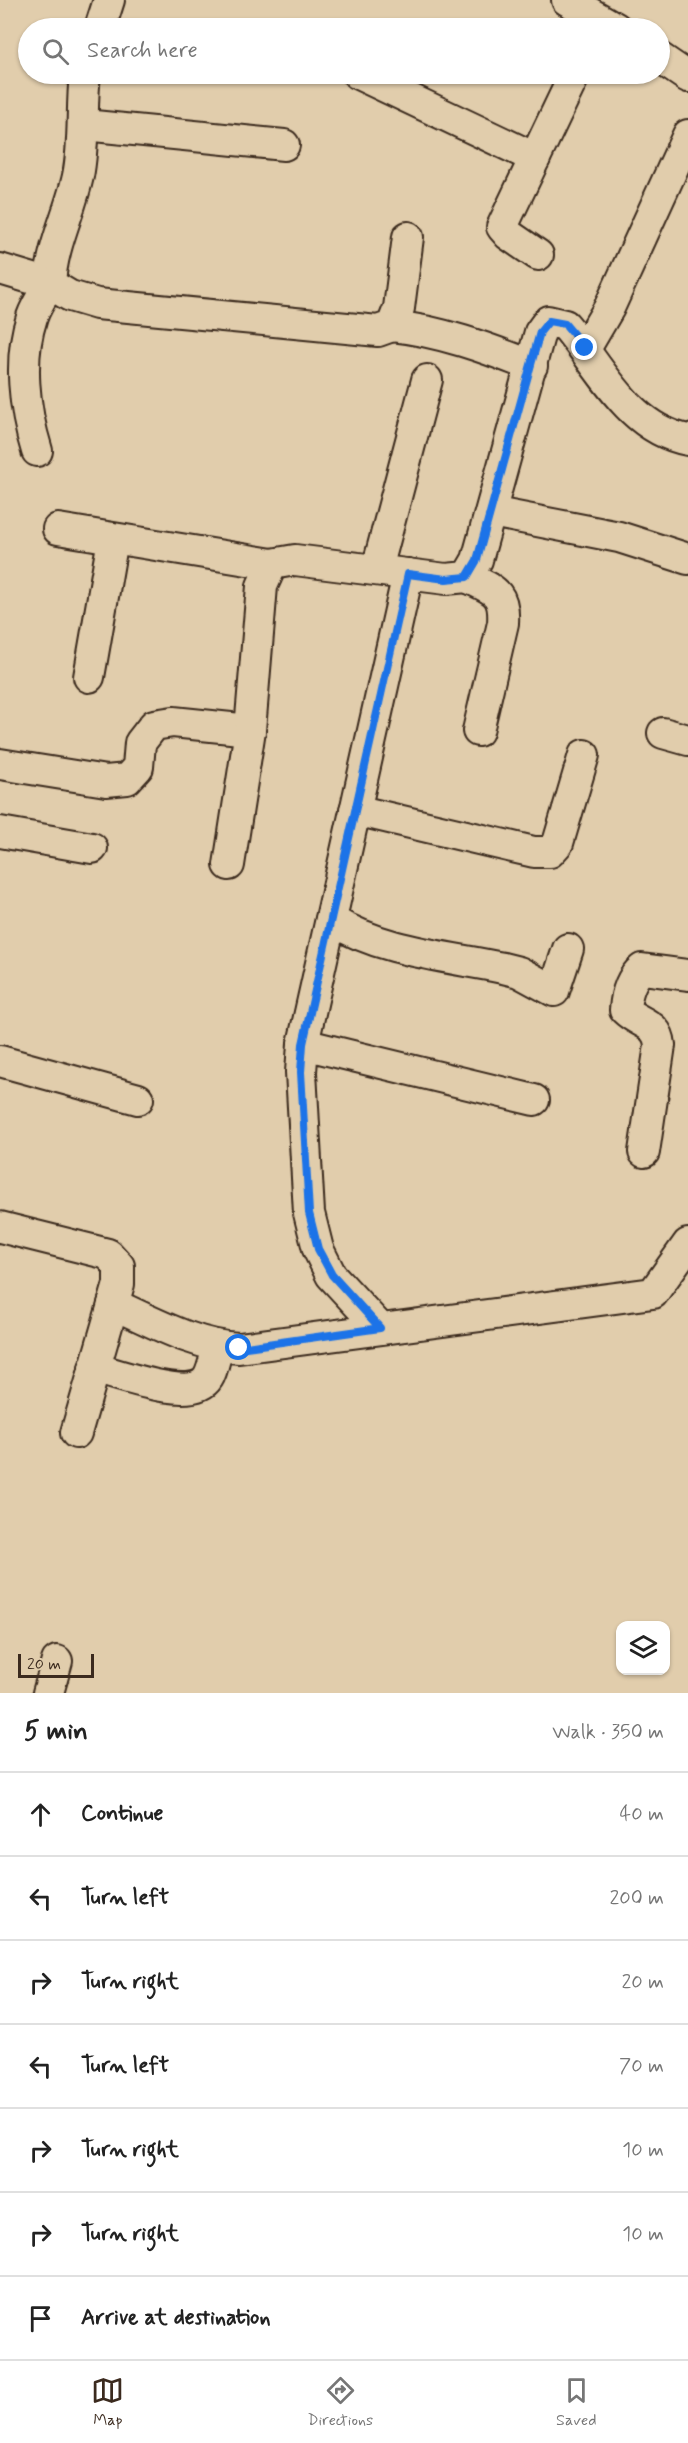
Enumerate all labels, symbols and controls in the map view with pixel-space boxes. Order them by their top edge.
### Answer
search box [18,18,670,84]
icon: search [39,35,72,68]
text: Search here [87,37,198,65]
route end [571,334,597,360]
route start [225,1334,251,1360]
map controls [616,1621,670,1675]
button: layers [616,1621,670,1675]
scale bar [18,1651,94,1678]
text: 20 m [27,1654,61,1675]
text: 5 min [24,1715,88,1749]
text: Walk · 350 m [552,1719,664,1746]
icon: ahead [24,1798,57,1831]
text: Continue [81,1800,163,1828]
text: 40 m [620,1801,664,1828]
icon: left [24,1882,57,1915]
text: Turn left [81,1884,169,1912]
text: 200 m [609,1885,664,1912]
icon: right [24,1966,57,1999]
text: Turn right [81,1968,179,1996]
text: 20 m [621,1969,664,1996]
icon: left [24,2050,57,2083]
text: Turn left [81,2052,169,2080]
text: 70 m [619,2053,664,2080]
icon: right [24,2134,57,2167]
text: Turn right [81,2136,179,2164]
text: 10 m [622,2137,664,2164]
icon: right [24,2218,57,2251]
text: Turn right [81,2220,179,2248]
text: 10 m [622,2221,664,2248]
icon: arrive [24,2302,57,2335]
text: Arrive at destination [81,2304,271,2332]
tab: Map [91,2374,124,2431]
tab: Directions [307,2374,373,2431]
tab: Saved [556,2374,597,2431]

